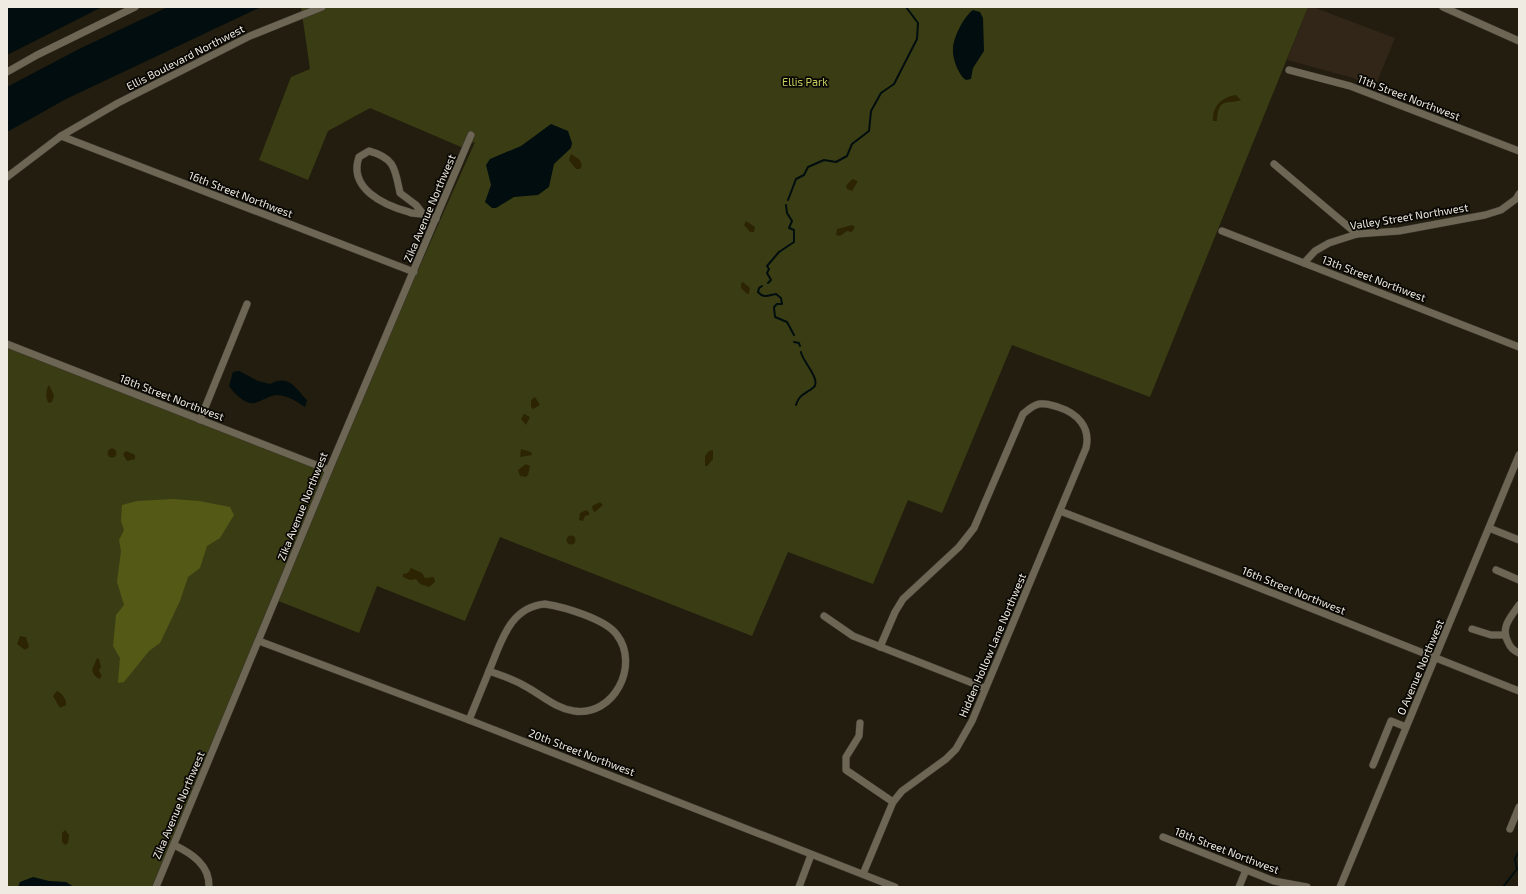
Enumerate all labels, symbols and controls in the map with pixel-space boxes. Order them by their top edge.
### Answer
street label: Ellis Boulevard Northwest [124,22,246,92]
street label: 11th Street Northwest [1356,71,1462,123]
park label: Ellis Park [782,75,828,88]
street label: Zika Avenue Northwest [400,152,458,264]
street label: 16th Street Northwest [187,168,295,220]
street label: Valley Street Northwest [1349,200,1469,232]
street label: 13th Street Northwest [1320,252,1428,304]
street label: 18th Street Northwest [118,371,226,423]
street label: Zika Avenue Northwest [274,450,330,562]
street label: 16th Street Northwest [1240,563,1348,617]
street label: Hidden Hollow Lane Northwest [956,571,1028,719]
street label: O Avenue Northwest [1394,617,1446,717]
street label: 20th Street Northwest [527,726,637,778]
street label: Zika Avenue Northwest [149,749,207,861]
street label: 18th Street Northwest [1173,824,1281,876]

